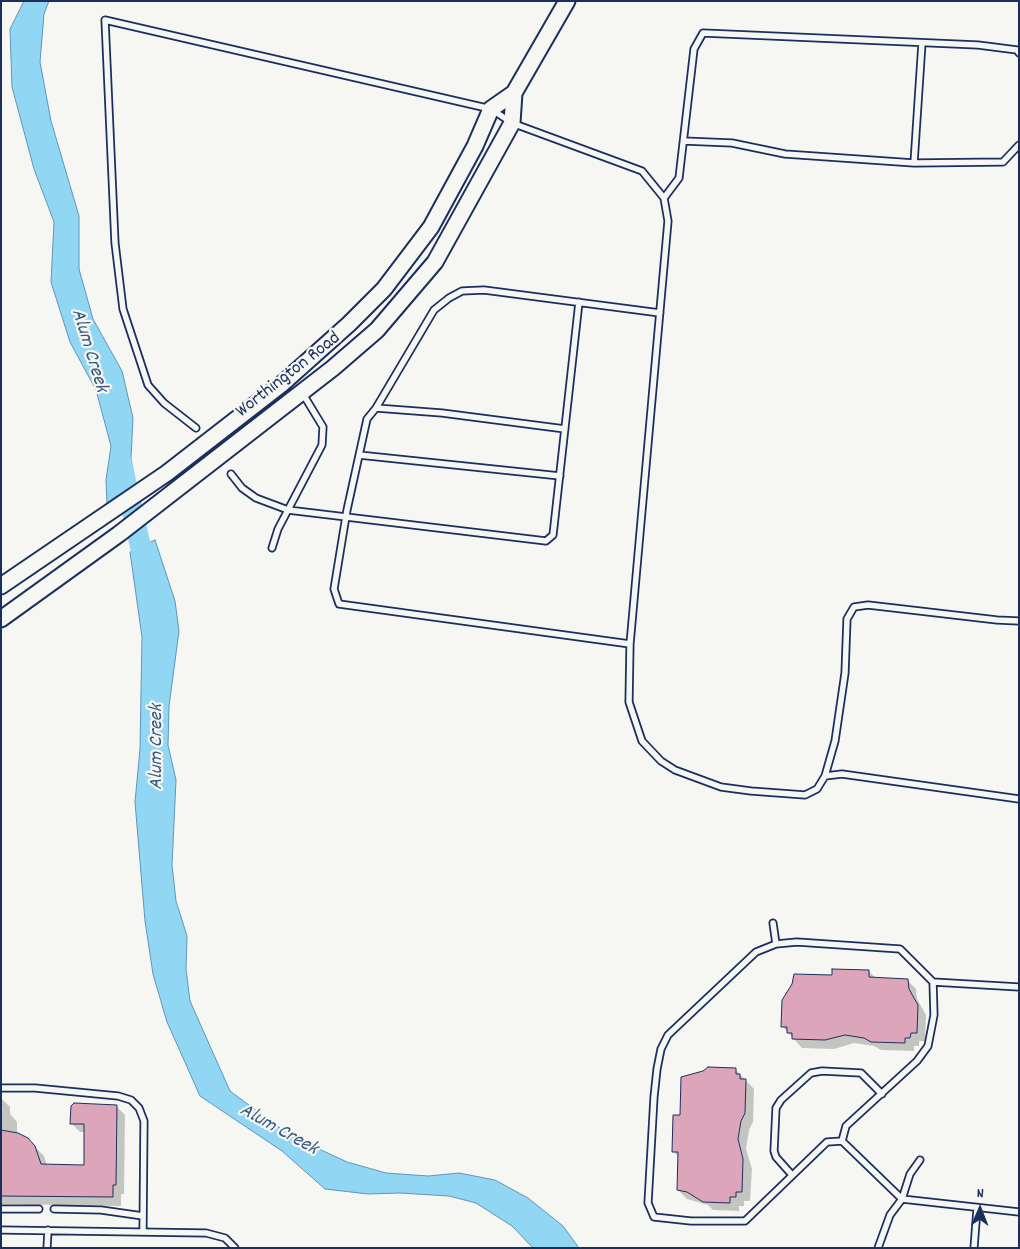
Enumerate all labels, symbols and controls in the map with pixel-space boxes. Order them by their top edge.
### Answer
water label: Alum Creek [64,307,112,395]
street label: Worthington Road [232,328,346,424]
water label: Alum Creek [146,704,170,790]
water label: Alum Creek [235,1100,321,1162]
north arrow [955,1184,1005,1234]
text: N [977,1184,984,1204]

